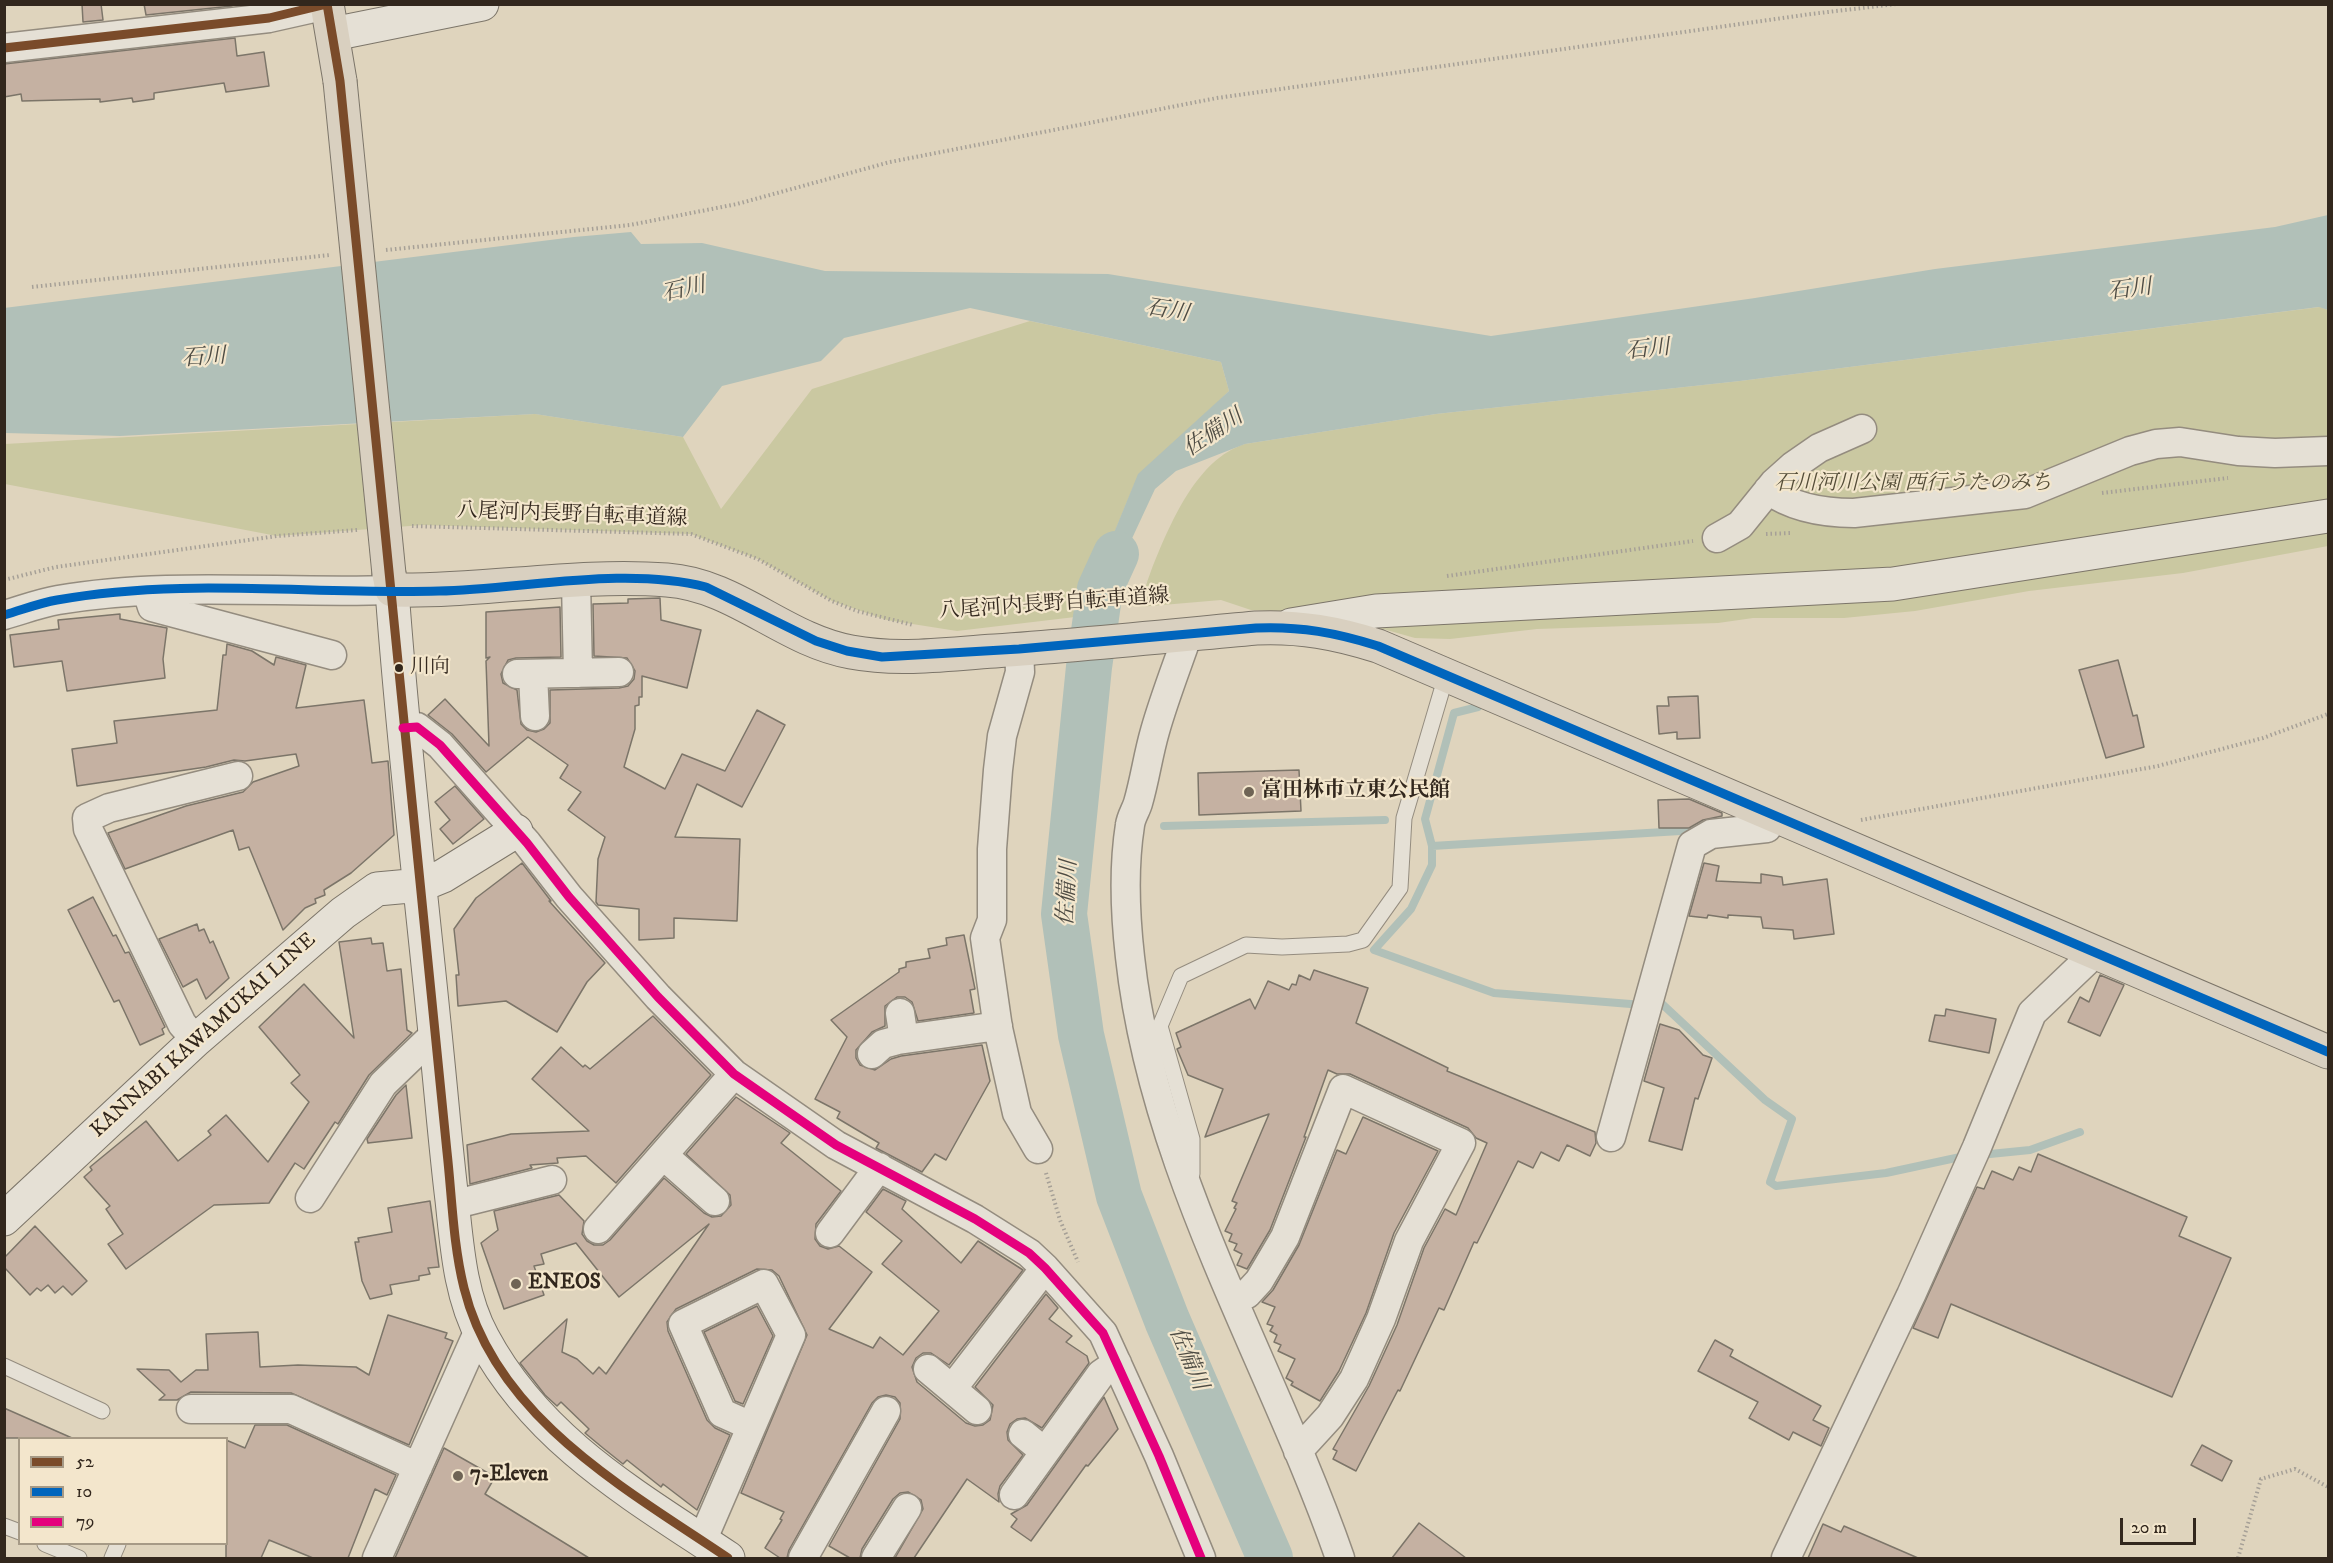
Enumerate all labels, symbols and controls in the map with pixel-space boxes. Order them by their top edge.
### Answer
water label: 石川 [660,273,708,309]
water label: 石川 [2107,275,2153,307]
water label: 石川 [1143,296,1191,328]
water label: 石川 [1625,336,1671,366]
water label: 石川 [181,344,227,374]
water label: 佐備川 [1179,405,1249,463]
park label: 石川河川公園 西行うたのみち [1774,472,2052,498]
street label: 八尾河内長野自転車道線 [456,499,688,533]
street label: 八尾河内長野自転車道線 [938,584,1170,626]
place label: 川向 [410,656,450,680]
marker: 川向 [393,662,405,674]
place label: 富田林市立東公民館 [1261,779,1450,805]
marker: 富田林市立東公民館 [1242,785,1256,799]
water label: 佐備川 [1054,859,1084,927]
street label: KANNABI KAWAMUKAI LINE [86,928,322,1144]
place label: ENEOS [528,1271,601,1297]
marker: ENEOS [509,1277,523,1291]
water label: 佐備川 [1162,1323,1212,1395]
legend [18,1437,228,1545]
text: 52 [76,1451,94,1473]
place label: 7-Eleven [470,1463,548,1489]
marker: 7-Eleven [451,1469,465,1483]
text: 10 [76,1481,92,1503]
scale bar [2123,1506,2200,1544]
text: 79 [76,1511,94,1533]
text: 20 m [2131,1517,2167,1539]

